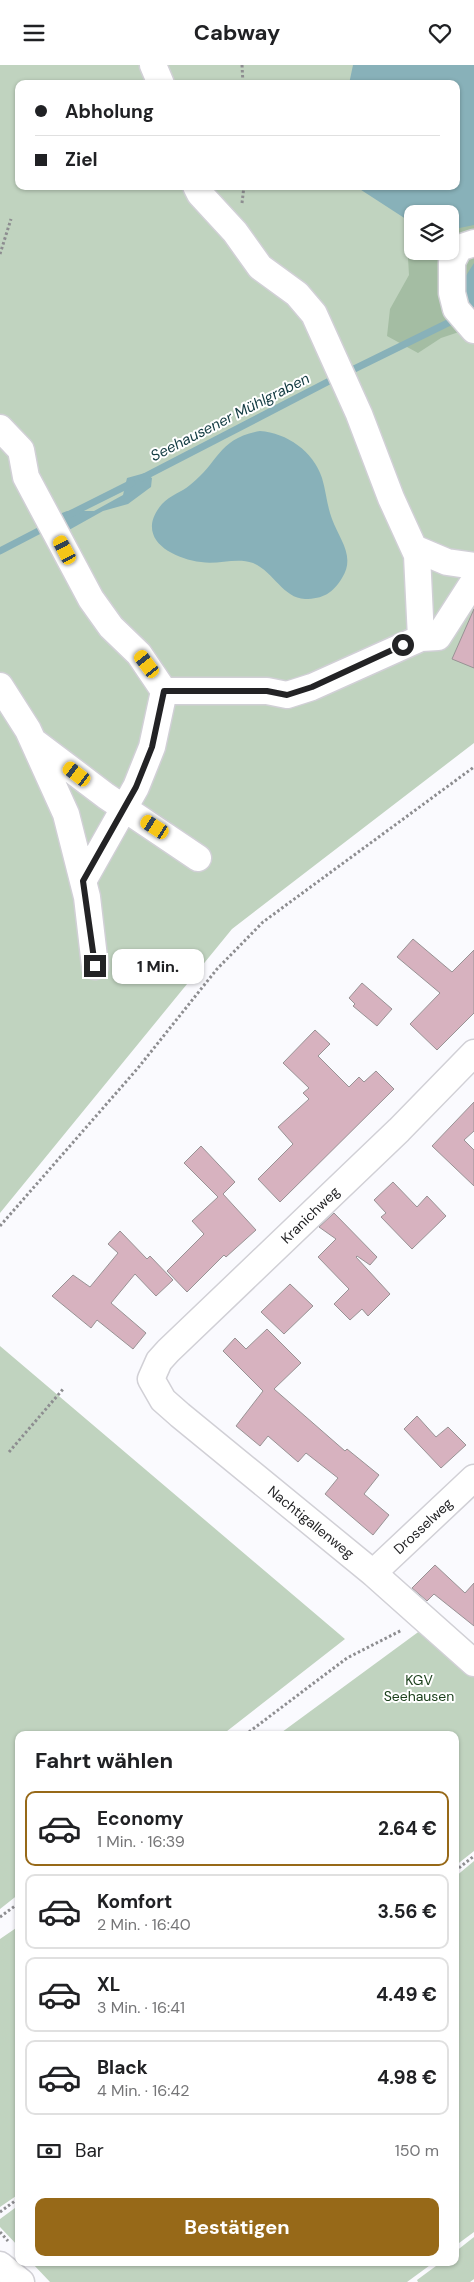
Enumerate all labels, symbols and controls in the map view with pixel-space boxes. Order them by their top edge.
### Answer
text: Cabway [194,18,280,47]
icon: menu [20,19,48,47]
icon: heart [426,19,454,47]
text: Abholung [65,99,154,124]
text: Ziel [65,147,98,172]
map controls [404,205,459,260]
button: layers [404,205,459,260]
water label: Seehausener Mühlgraben [147,368,313,466]
car [51,533,78,567]
route start [392,634,414,656]
car [131,648,162,680]
car [60,759,93,789]
car [138,813,171,841]
callout: 1 Min. [112,949,205,983]
route end [84,955,106,977]
text: 1 Min. [137,956,179,977]
street label: Kranichweg [277,1183,343,1247]
street label: Nachtigallenweg [264,1482,358,1562]
street label: Drosselweg [390,1494,456,1558]
park label: KGV Seehausen [384,1671,454,1705]
text: Fahrt wählen [35,1746,173,1775]
icon: car [37,1806,82,1851]
text: Economy [97,1806,184,1831]
text: 2.64 € [378,1816,437,1841]
text: 1 Min. · 16:39 [97,1831,185,1852]
icon: car [37,1889,82,1934]
text: Komfort [97,1889,172,1914]
text: 3.56 € [377,1899,437,1924]
text: 2 Min. · 16:40 [97,1914,191,1935]
icon: car [37,1972,82,2017]
text: XL [97,1972,120,1997]
text: 4.49 € [376,1982,437,2007]
text: 3 Min. · 16:41 [97,1997,185,2018]
icon: car [37,2055,82,2100]
text: Black [97,2055,148,2080]
text: 4.98 € [377,2065,437,2090]
text: 4 Min. · 16:42 [97,2080,190,2101]
icon: cash [35,2137,63,2165]
text: Bar [75,2138,104,2163]
text: 150 m [395,2140,439,2161]
button: Bestätigen [35,2198,439,2256]

